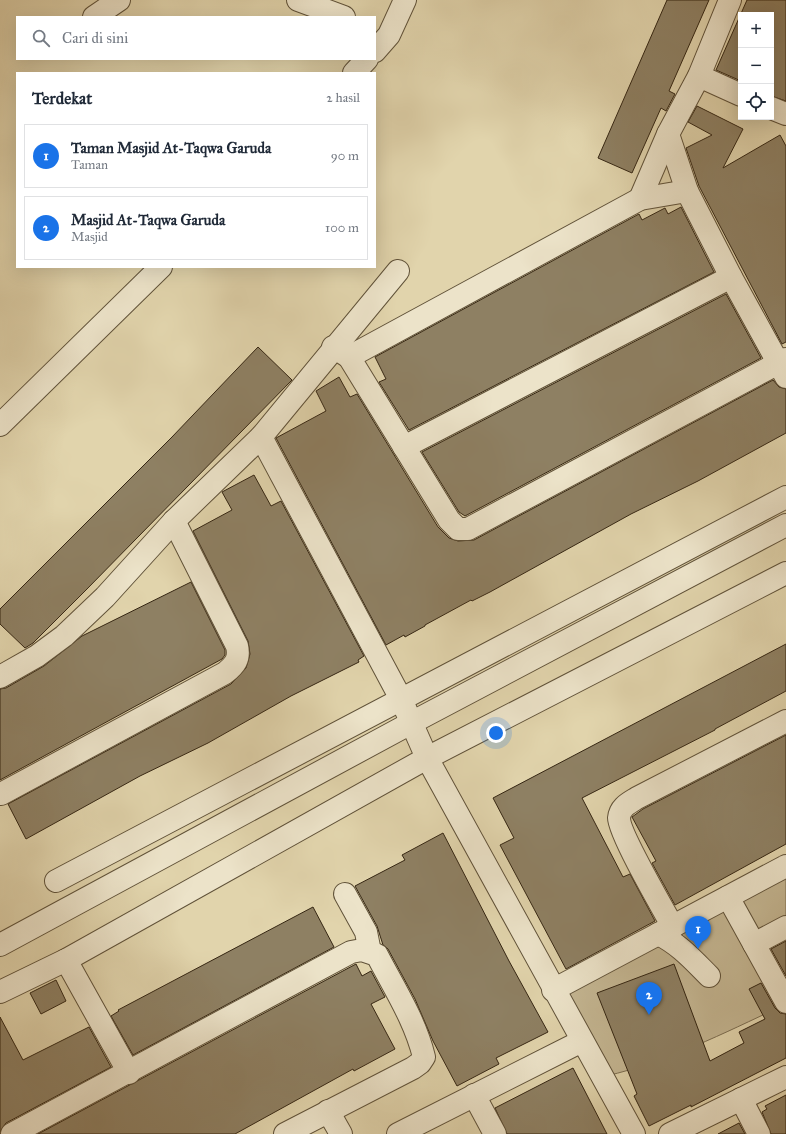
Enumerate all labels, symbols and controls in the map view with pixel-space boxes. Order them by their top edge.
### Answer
map controls [738,12,774,120]
button: + [738,12,774,48]
search box [16,16,376,60]
icon: search [30,27,52,49]
text: Cari di sini [62,29,128,47]
button: − [738,48,774,84]
button: locate [738,84,774,120]
text: Terdekat [32,88,92,109]
text: 2 hasil [326,90,360,106]
text: Taman Masjid At-Taqwa Garuda [71,139,271,157]
text: 1 [43,148,49,164]
text: 90 m [331,148,359,164]
text: Taman [71,157,108,173]
text: Masjid At-Taqwa Garuda [71,211,225,229]
text: 2 [43,220,49,236]
text: 100 m [325,220,359,236]
text: Masjid [71,229,108,245]
your location [486,723,506,743]
pin: 1 [685,916,711,949]
pin: 2 [636,982,662,1015]

